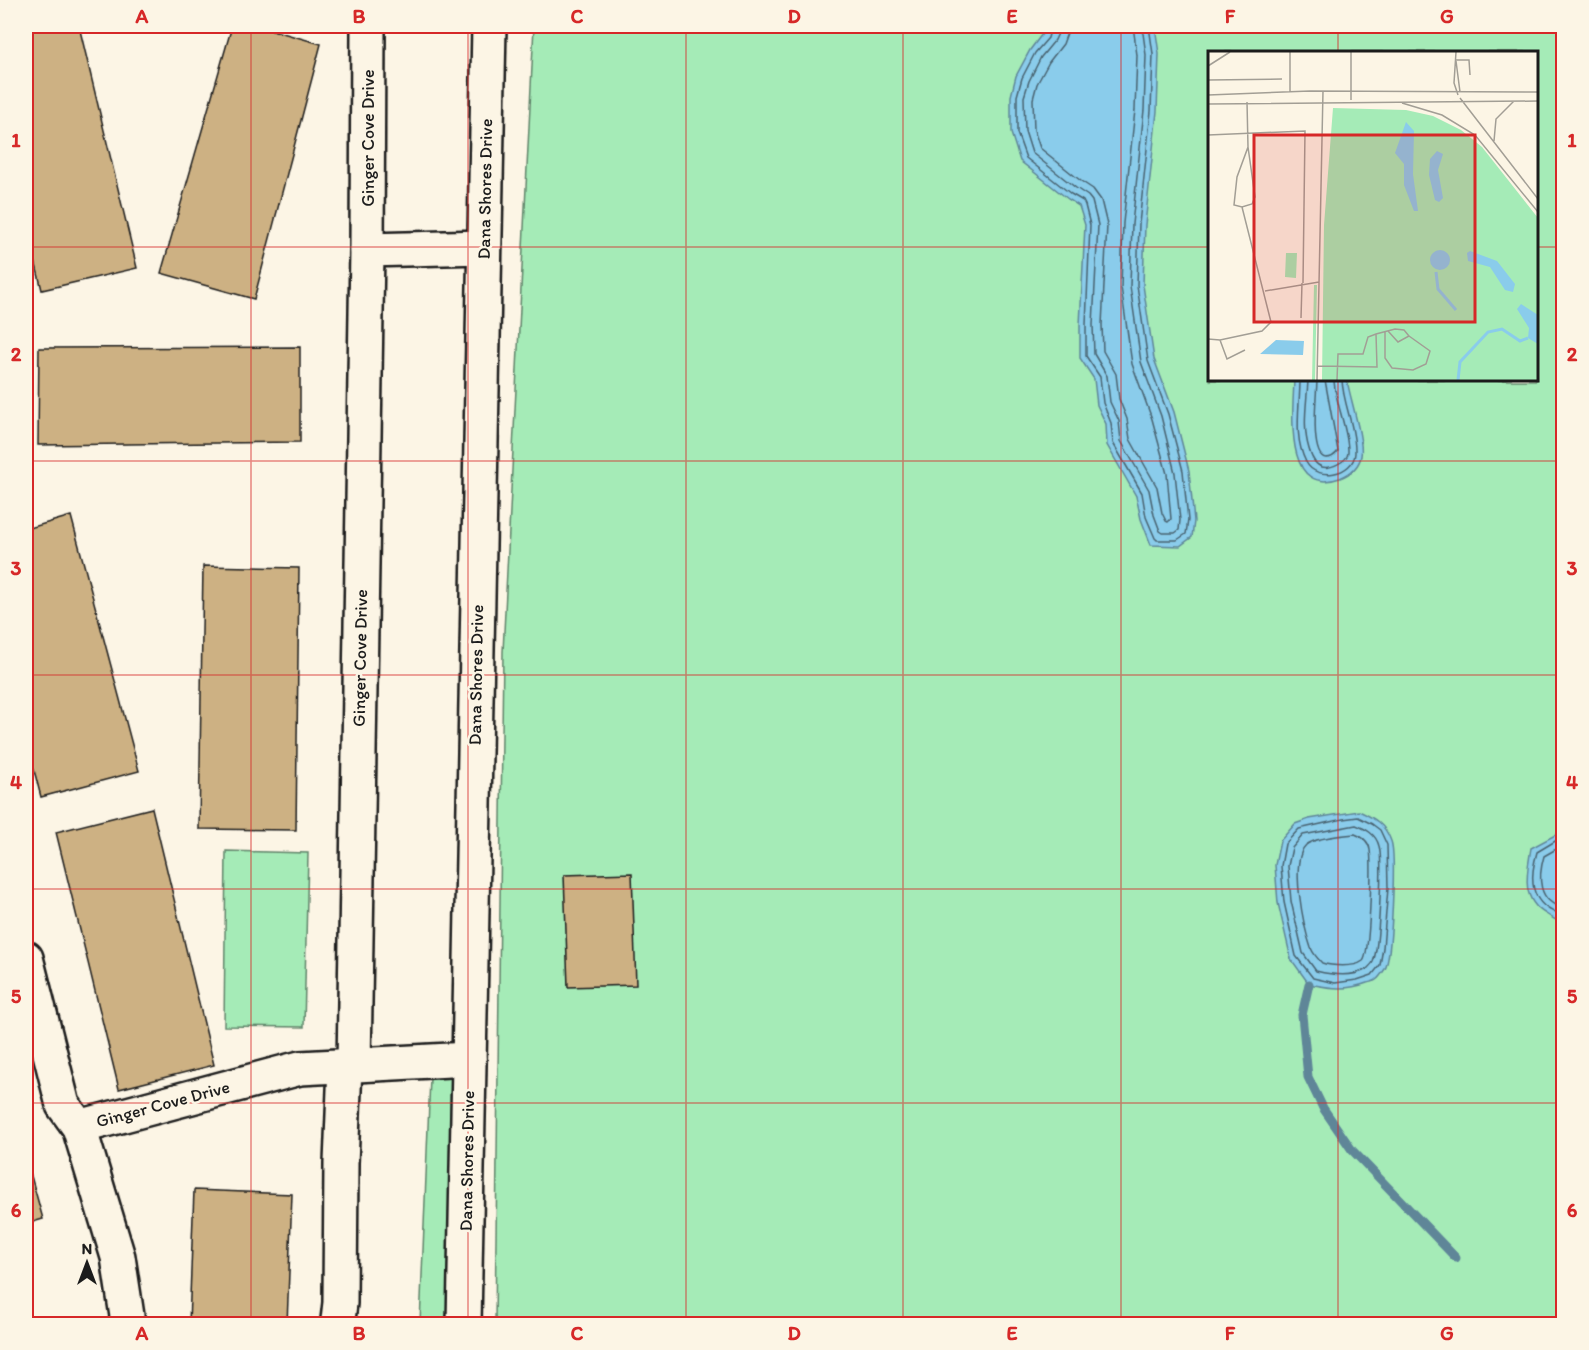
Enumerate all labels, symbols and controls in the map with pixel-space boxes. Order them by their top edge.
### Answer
text: A [135,4,149,28]
text: B [353,4,366,28]
text: C [571,4,584,28]
text: D [787,4,801,28]
text: E [1006,4,1018,28]
text: F [1225,4,1236,28]
text: G [1440,4,1454,28]
inset map [1208,51,1538,381]
street label: Ginger Cove Drive [357,69,379,207]
street label: Dana Shores Drive [473,118,497,260]
text: 1 [11,128,21,152]
text: 1 [1567,128,1577,152]
text: 2 [11,342,22,366]
text: 2 [1567,342,1578,366]
text: 3 [11,556,22,580]
text: 3 [1567,556,1578,580]
street label: Ginger Cove Drive [348,589,372,727]
street label: Dana Shores Drive [464,604,488,746]
text: 4 [10,770,22,794]
text: 4 [1566,770,1578,794]
text: 5 [11,984,22,1008]
text: 5 [1567,984,1578,1008]
street label: Ginger Cove Drive [94,1076,232,1132]
street label: Dana Shores Drive [455,1090,479,1232]
text: 6 [11,1198,22,1222]
text: 6 [1567,1198,1578,1222]
north arrow [57,1233,117,1293]
text: N [82,1239,92,1258]
text: A [135,1321,149,1345]
text: B [353,1321,366,1345]
text: C [571,1321,584,1345]
text: D [787,1321,801,1345]
text: E [1006,1321,1018,1345]
text: F [1225,1321,1236,1345]
text: G [1440,1321,1454,1345]

